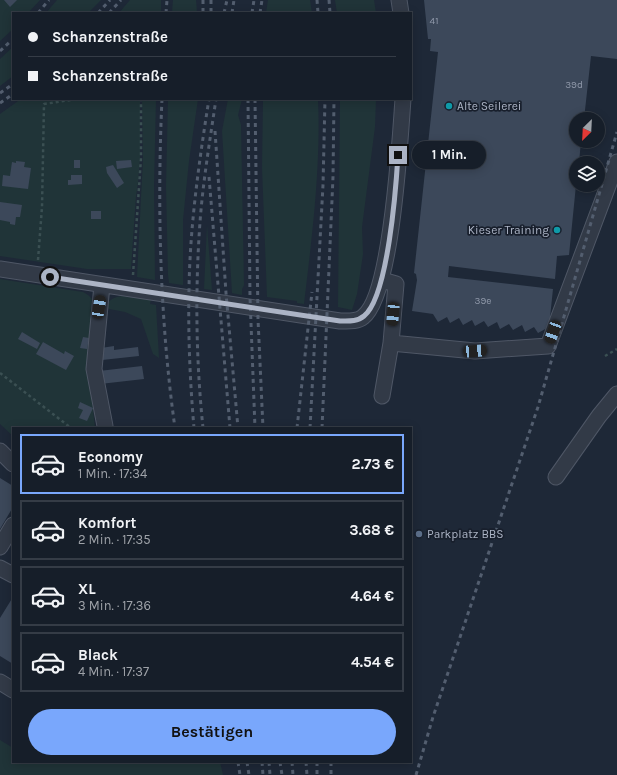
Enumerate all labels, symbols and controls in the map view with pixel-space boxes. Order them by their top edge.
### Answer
house number: 41 [430,15,438,27]
text: Schanzenstraße [52,28,168,46]
text: Schanzenstraße [52,67,168,85]
house number: 39d [565,79,583,91]
place label: Alte Seilerei [457,99,521,113]
marker: Alte Seilerei [444,101,454,111]
north arrow [569,112,605,148]
map controls [569,112,605,192]
callout: 1 Min. [412,141,486,169]
route end [389,146,407,164]
text: 1 Min. [432,147,466,162]
button: layers [569,156,605,192]
place label: Kieser Training [468,223,549,237]
marker: Kieser Training [552,225,562,235]
route start [41,268,59,286]
car [91,294,107,320]
house number: 39e [475,295,491,307]
car [386,302,400,326]
car [543,319,563,345]
car [463,344,487,358]
icon: car [30,446,66,482]
text: Economy [78,448,143,466]
text: 2.73 € [352,455,394,473]
text: 1 Min. · 17:34 [78,466,147,481]
icon: car [30,512,66,548]
text: Komfort [78,514,136,532]
text: 3.68 € [349,521,394,539]
place label: Parkplatz BBS [427,527,504,541]
marker: Parkplatz BBS [414,529,424,539]
text: 2 Min. · 17:35 [78,532,151,547]
icon: car [30,578,66,614]
text: XL [78,580,96,598]
text: 4.64 € [351,587,394,605]
text: 3 Min. · 17:36 [78,598,151,613]
icon: car [30,644,66,680]
text: Black [78,646,118,664]
text: 4.54 € [351,653,394,671]
text: 4 Min. · 17:37 [78,664,149,679]
button: Bestätigen [28,709,396,755]

